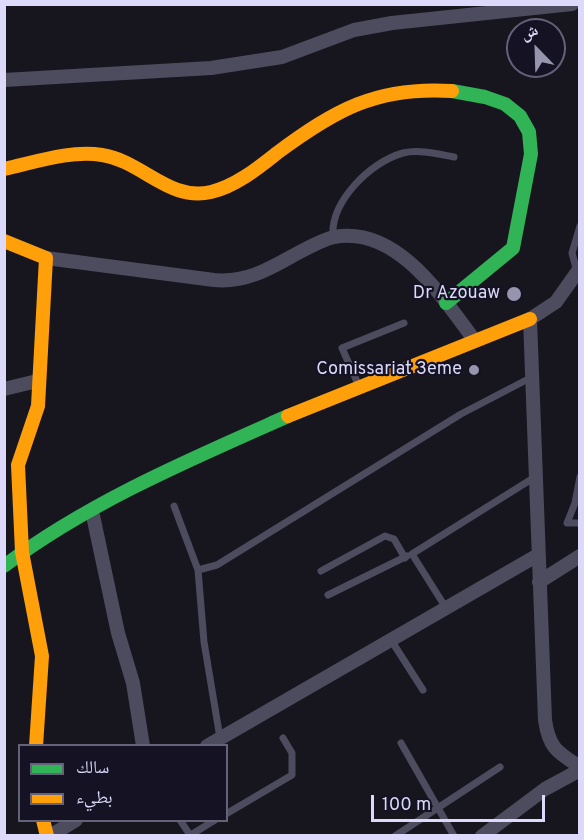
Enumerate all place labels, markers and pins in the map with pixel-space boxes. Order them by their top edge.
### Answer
place label: Dr Azouaw [413,283,500,305]
marker: Dr Azouaw [505,285,523,303]
place label: Comissariat 3eme [316,359,462,381]
marker: Comissariat 3eme [467,363,481,377]

